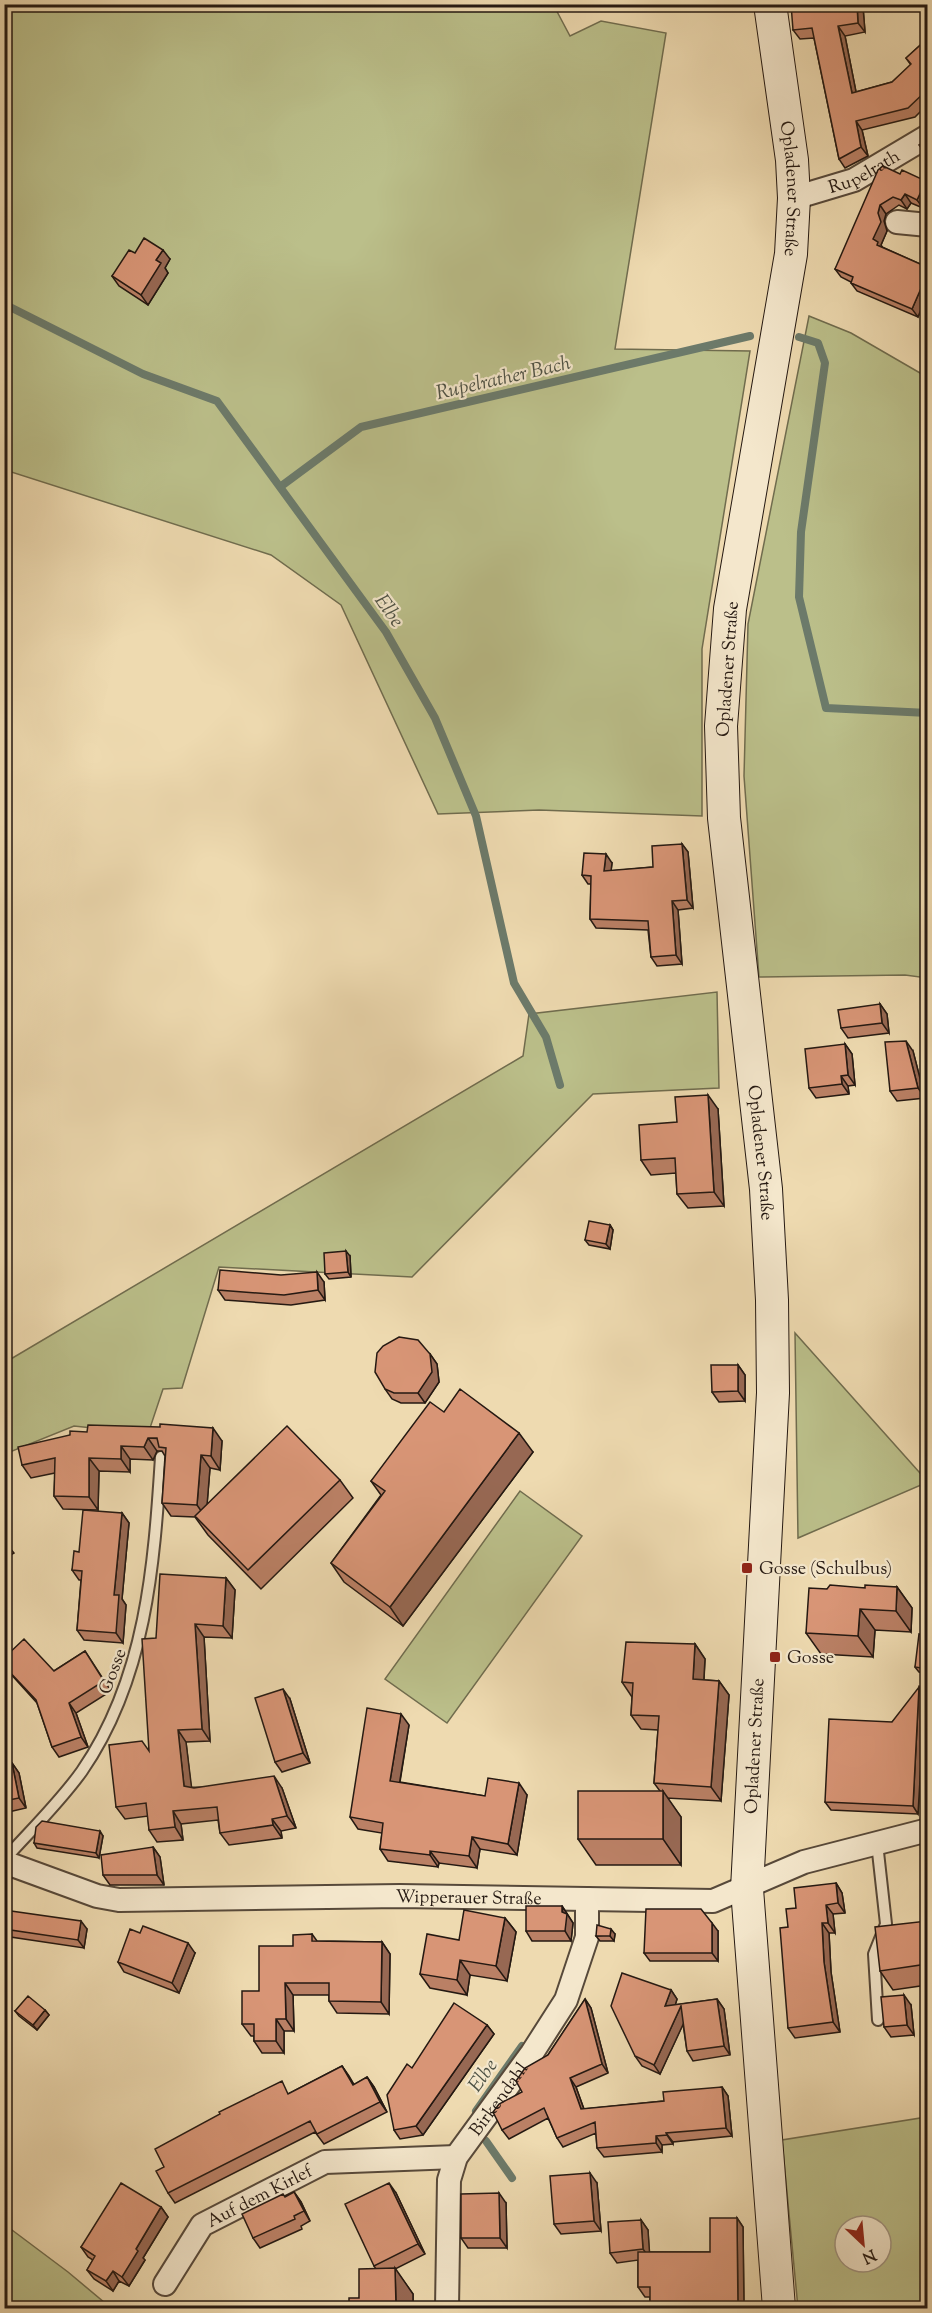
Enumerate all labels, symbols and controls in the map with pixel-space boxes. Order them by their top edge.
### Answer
street label: Opladener Straße [772,119,805,257]
street label: Rupelrath [826,144,906,202]
water label: Rupelrather Bach [433,350,574,409]
water label: Elbe [366,589,410,634]
street label: Opladener Straße [711,600,747,738]
street label: Opladener Straße [739,1084,779,1221]
place label: Gosse (Schulbus) [759,1557,892,1583]
marker: Gosse (Schulbus) [740,1561,754,1575]
street label: Gosse [93,1645,134,1698]
place label: Gosse [787,1646,834,1672]
marker: Gosse [768,1650,782,1664]
street label: Opladener Straße [739,1678,773,1815]
street label: Wipperauer Straße [395,1885,542,1913]
water label: Elbe [462,2054,506,2099]
street label: Birkendahl [464,2058,536,2142]
street label: Auf dem Kirlef [203,2159,318,2235]
north arrow [833,2214,893,2274]
text: N [857,2242,879,2268]

